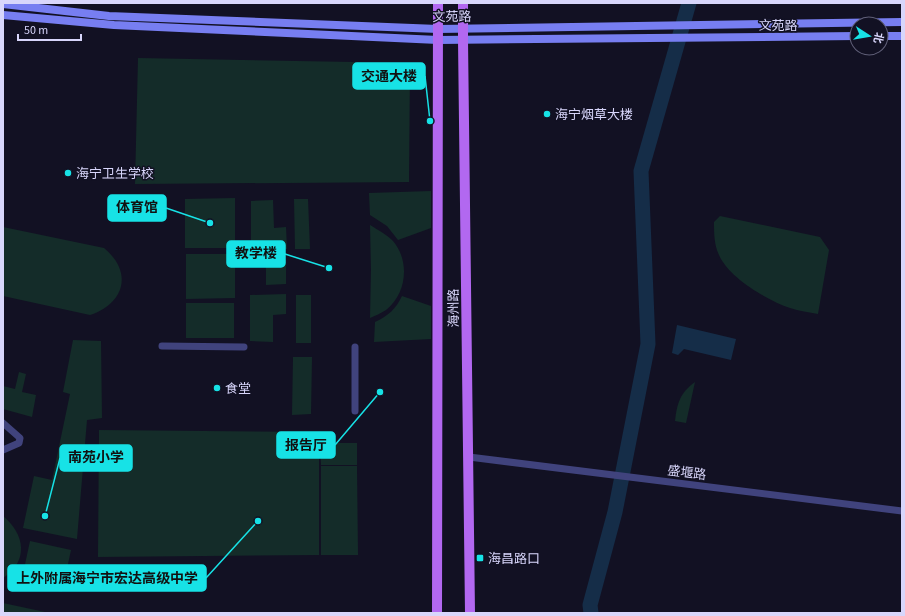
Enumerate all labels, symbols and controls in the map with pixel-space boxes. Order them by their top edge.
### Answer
street label: 文苑路 [432,8,472,26]
scale bar [18,16,81,42]
north arrow [849,16,889,56]
street label: 文苑路 [758,17,798,35]
text: 50 m [24,22,48,39]
text: 北 [870,31,887,45]
callout: 交通大楼 [353,63,425,89]
text: 交通大楼 [361,67,417,87]
place label: 海宁烟草大楼 [555,106,633,124]
marker: 海宁烟草大楼 [542,109,552,119]
place label: 海宁卫生学校 [76,165,154,183]
marker: 海宁卫生学校 [63,168,73,178]
callout: 体育馆 [108,195,166,221]
text: 体育馆 [116,198,158,218]
callout: 教学楼 [227,241,285,267]
text: 教学楼 [235,244,277,264]
street label: 海州路 [445,288,463,328]
place label: 食堂 [225,380,251,398]
marker: 食堂 [212,383,222,393]
callout: 报告厅 [277,432,335,458]
text: 报告厅 [285,436,327,456]
callout: 南苑小学 [60,445,132,471]
text: 南苑小学 [68,448,124,468]
street label: 盛堰路 [666,462,707,484]
place label: 海昌路口 [488,550,540,568]
marker: 海昌路口 [475,553,485,563]
callout: 上外附属海宁市宏达高级中学 [8,565,206,591]
text: 上外附属海宁市宏达高级中学 [16,569,198,589]

